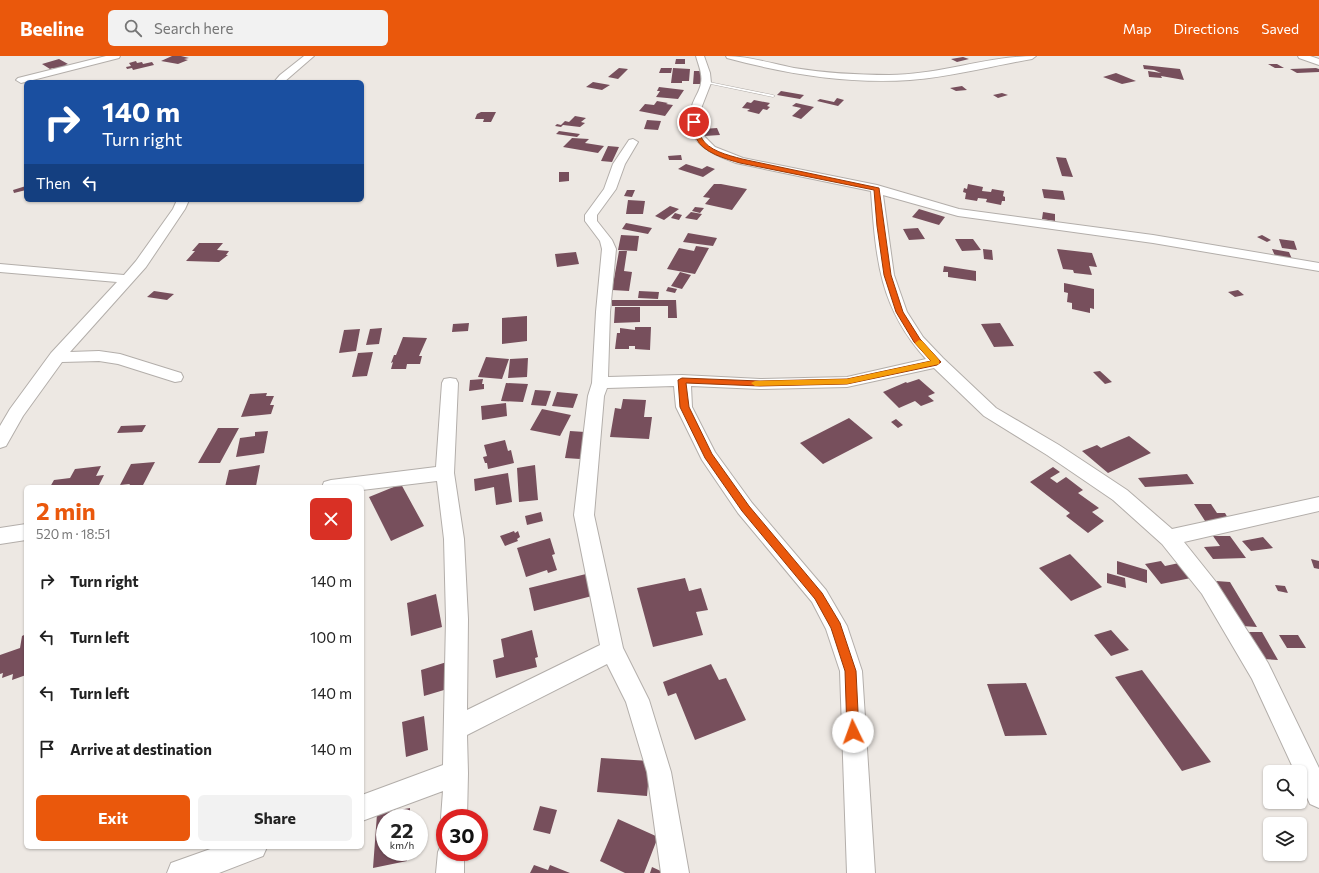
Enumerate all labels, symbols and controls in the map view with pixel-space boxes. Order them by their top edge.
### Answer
search box [108,10,388,46]
text: Beeline [20,17,84,40]
icon: search [122,17,144,39]
text: Search here [154,19,233,37]
text: Map [1123,20,1152,37]
text: Directions [1174,20,1239,37]
text: Saved [1261,20,1299,37]
text: 140 m [102,94,180,128]
icon: right [36,96,88,148]
pin [677,105,711,139]
icon: arrive [683,111,705,133]
text: Turn right [102,128,182,150]
icon: left [79,172,101,194]
text: Then [36,174,71,192]
text: 2 min [36,496,96,525]
button: close [310,498,352,540]
text: 520 m · 18:51 [36,526,111,542]
icon: right [36,570,58,592]
text: Turn right [70,572,139,590]
text: 140 m [311,572,352,590]
icon: left [36,626,58,648]
text: Turn left [70,628,129,646]
text: 100 m [310,628,352,646]
icon: left [36,682,58,704]
text: Turn left [70,684,129,702]
text: 140 m [311,684,352,702]
position arrow [832,711,874,753]
icon: arrive [36,738,58,760]
text: Arrive at destination [70,740,212,758]
text: 140 m [311,740,352,758]
map controls [1263,765,1307,861]
button: search [1263,765,1307,809]
button: Exit [36,795,190,841]
button: Share [198,795,352,841]
speed limit sign: 30 [436,809,488,861]
button: layers [1263,817,1307,861]
text: 22 [391,818,413,842]
text: km/h [390,839,414,851]

